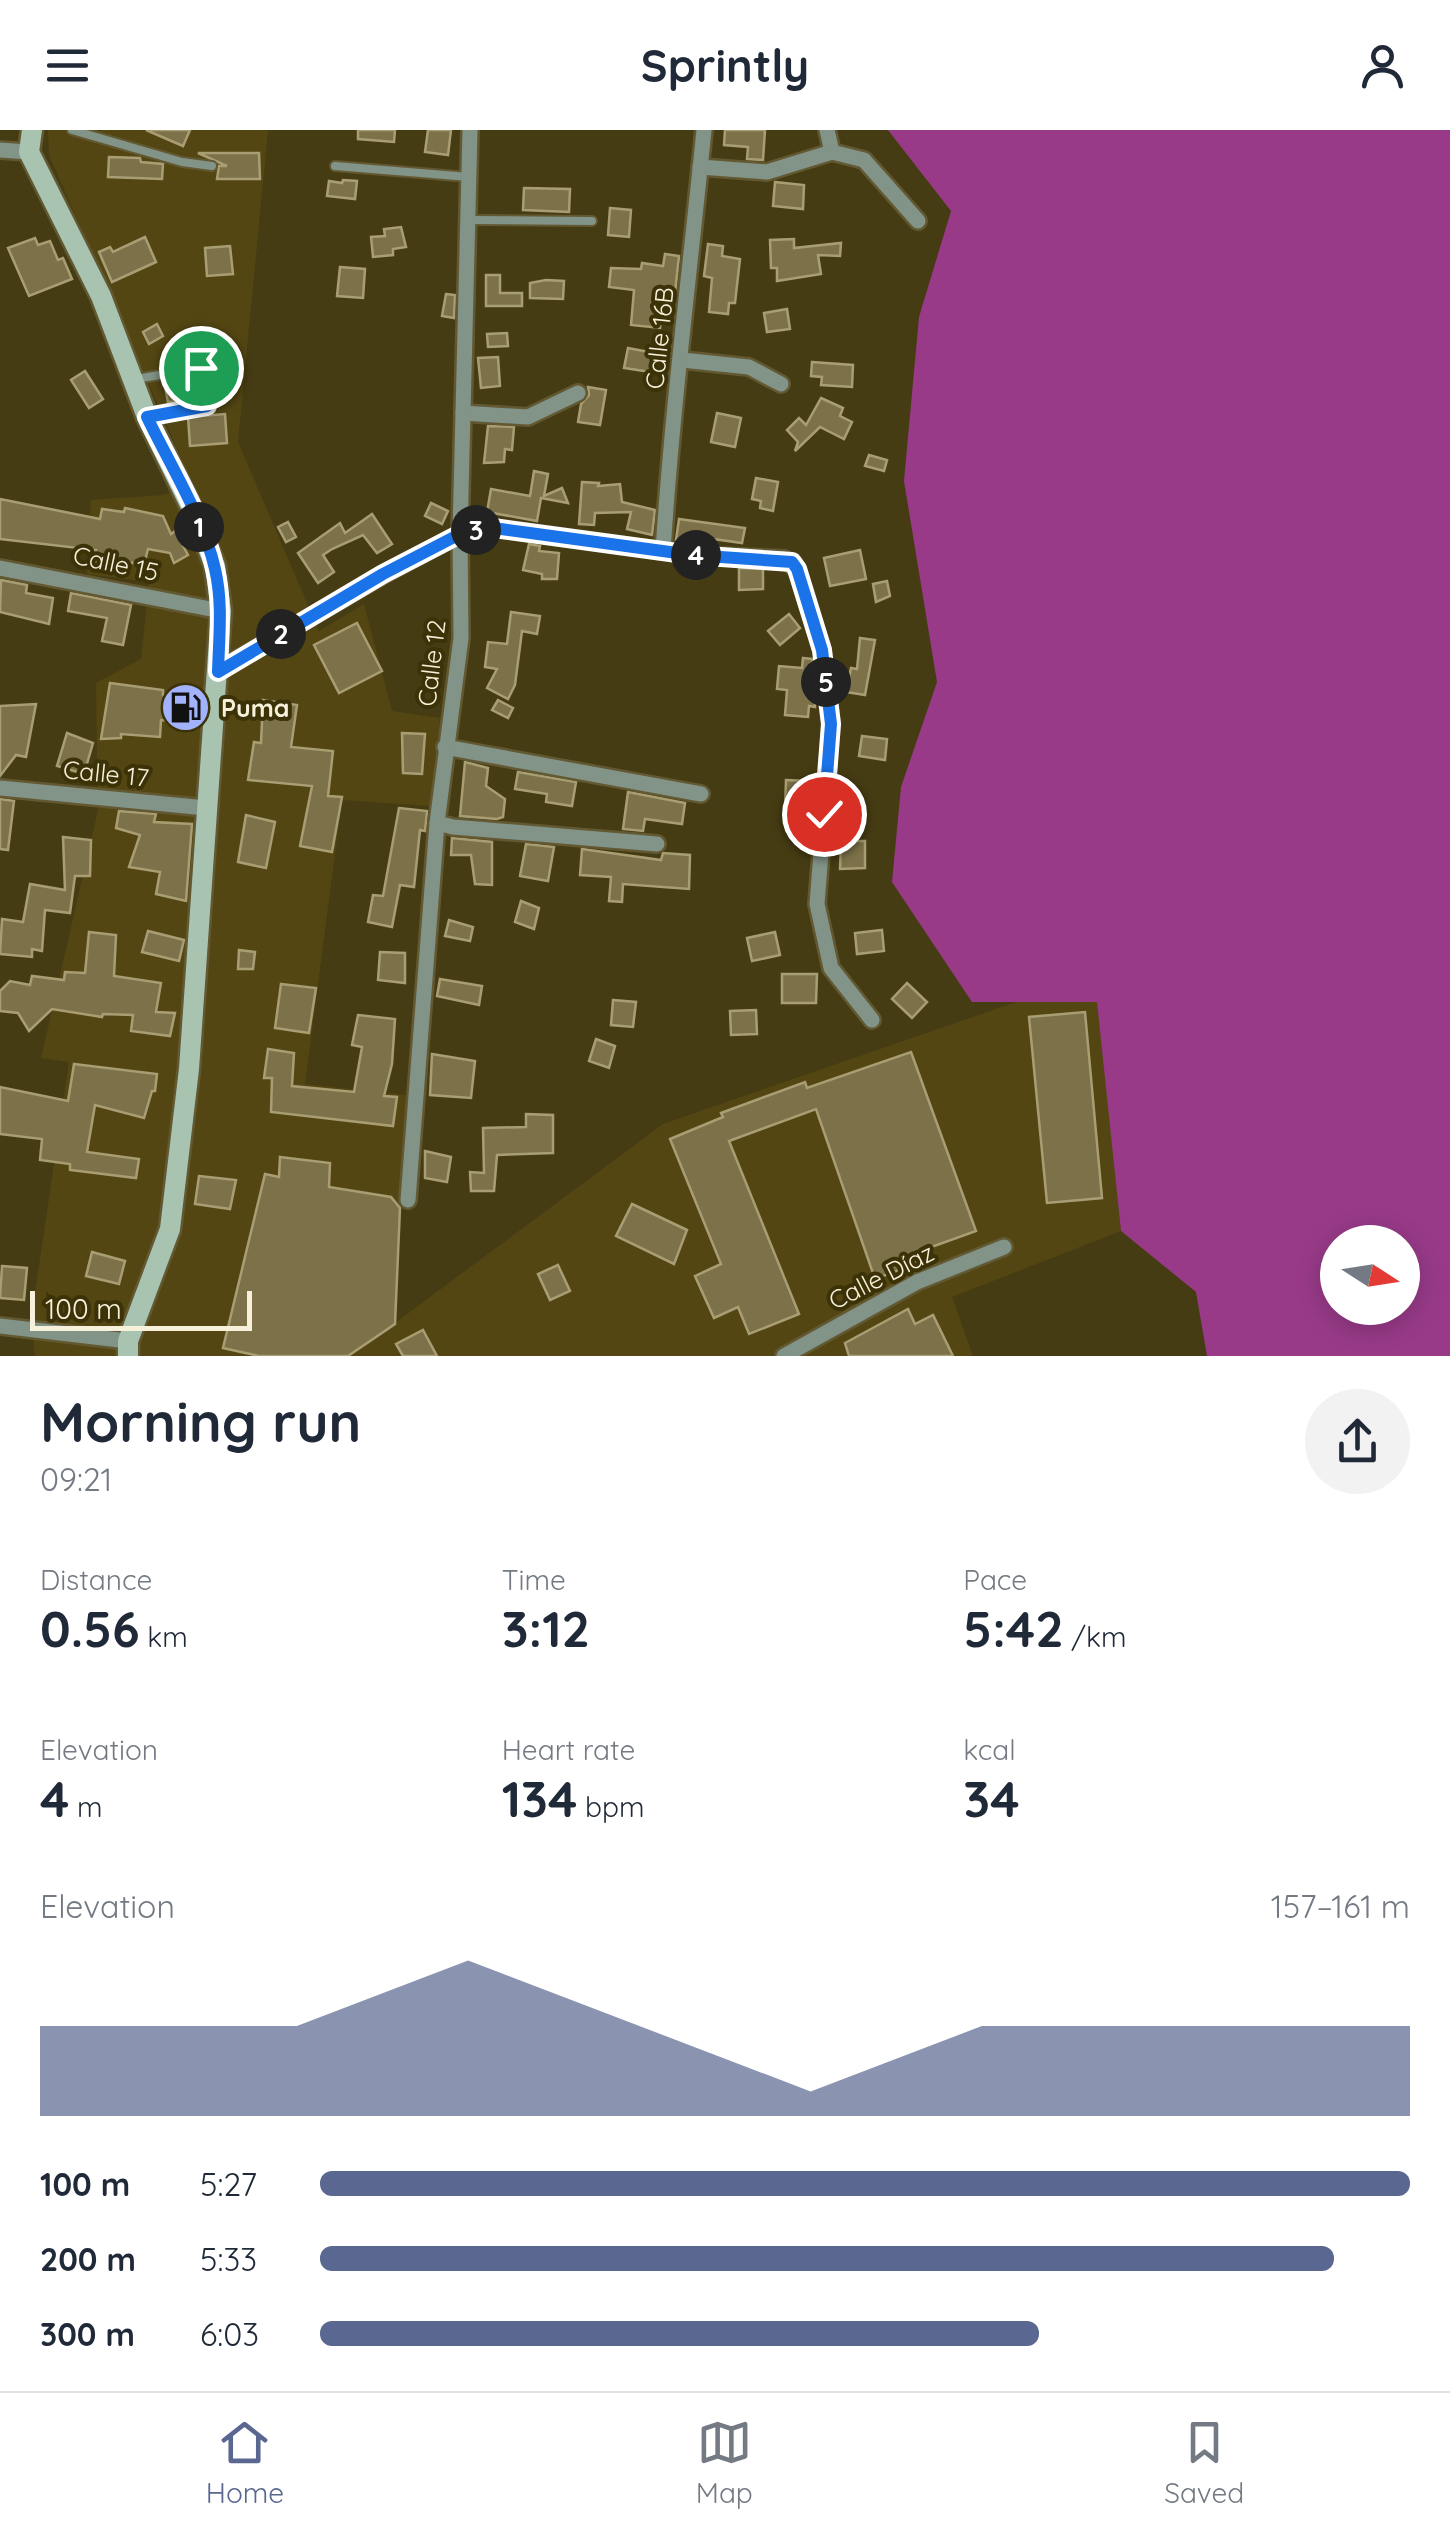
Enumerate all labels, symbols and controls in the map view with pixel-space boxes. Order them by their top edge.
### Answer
text: Sprintly [641,37,809,93]
icon: menu [40,38,95,93]
icon: person [1355,38,1410,93]
street label: Calle 16B [638,285,680,391]
pin [159,326,244,411]
icon: arrive [174,341,229,396]
pin: 1 [174,502,224,552]
pin: 3 [451,505,501,555]
text: 1 [194,509,204,544]
text: 3 [468,512,484,547]
pin: 4 [671,530,721,580]
text: 4 [688,537,704,572]
street label: Calle 15 [70,539,162,587]
pin: 2 [256,609,306,659]
text: 2 [273,616,289,651]
street label: Calle 12 [410,618,452,708]
pin: 5 [801,657,851,707]
text: 5 [818,664,834,699]
fuel station icon: Puma [160,681,212,733]
place label: Puma [221,692,289,723]
street label: Calle 17 [62,753,150,793]
pin [782,772,867,857]
icon: check [797,787,852,842]
north arrow [1320,1225,1420,1325]
map controls [1320,1225,1420,1325]
street label: Calle Díaz [823,1236,939,1316]
scale bar [30,1286,252,1330]
text: 100 m [45,1291,122,1326]
text: Morning run [40,1387,361,1456]
button: share [1305,1389,1410,1494]
text: 09:21 [40,1459,112,1499]
text: Distance [40,1562,152,1597]
text: Time [502,1562,566,1597]
text: Pace [963,1562,1027,1597]
text: 0.56 [40,1597,140,1660]
text: 3:12 [502,1597,590,1660]
text: 5:42 [963,1597,1064,1660]
text: km [140,1619,188,1654]
text: /km [1064,1619,1126,1654]
text: Elevation [40,1732,158,1767]
text: Heart rate [502,1732,635,1767]
text: kcal [963,1732,1016,1767]
text: 4 [40,1767,69,1830]
text: 134 [502,1767,577,1830]
text: 34 [963,1767,1020,1830]
text: m [69,1789,103,1824]
text: bpm [577,1789,644,1824]
text: Elevation [40,1886,175,1926]
text: 157–161 m [1271,1886,1410,1926]
text: 100 m [40,2164,130,2204]
text: 5:27 [200,2164,257,2204]
text: 200 m [40,2239,136,2279]
text: 5:33 [200,2239,257,2279]
text: 300 m [40,2314,135,2354]
text: 6:03 [200,2314,259,2354]
tab: Home [206,2415,284,2510]
tab: Map [696,2415,753,2510]
tab: Saved [1164,2415,1244,2510]

